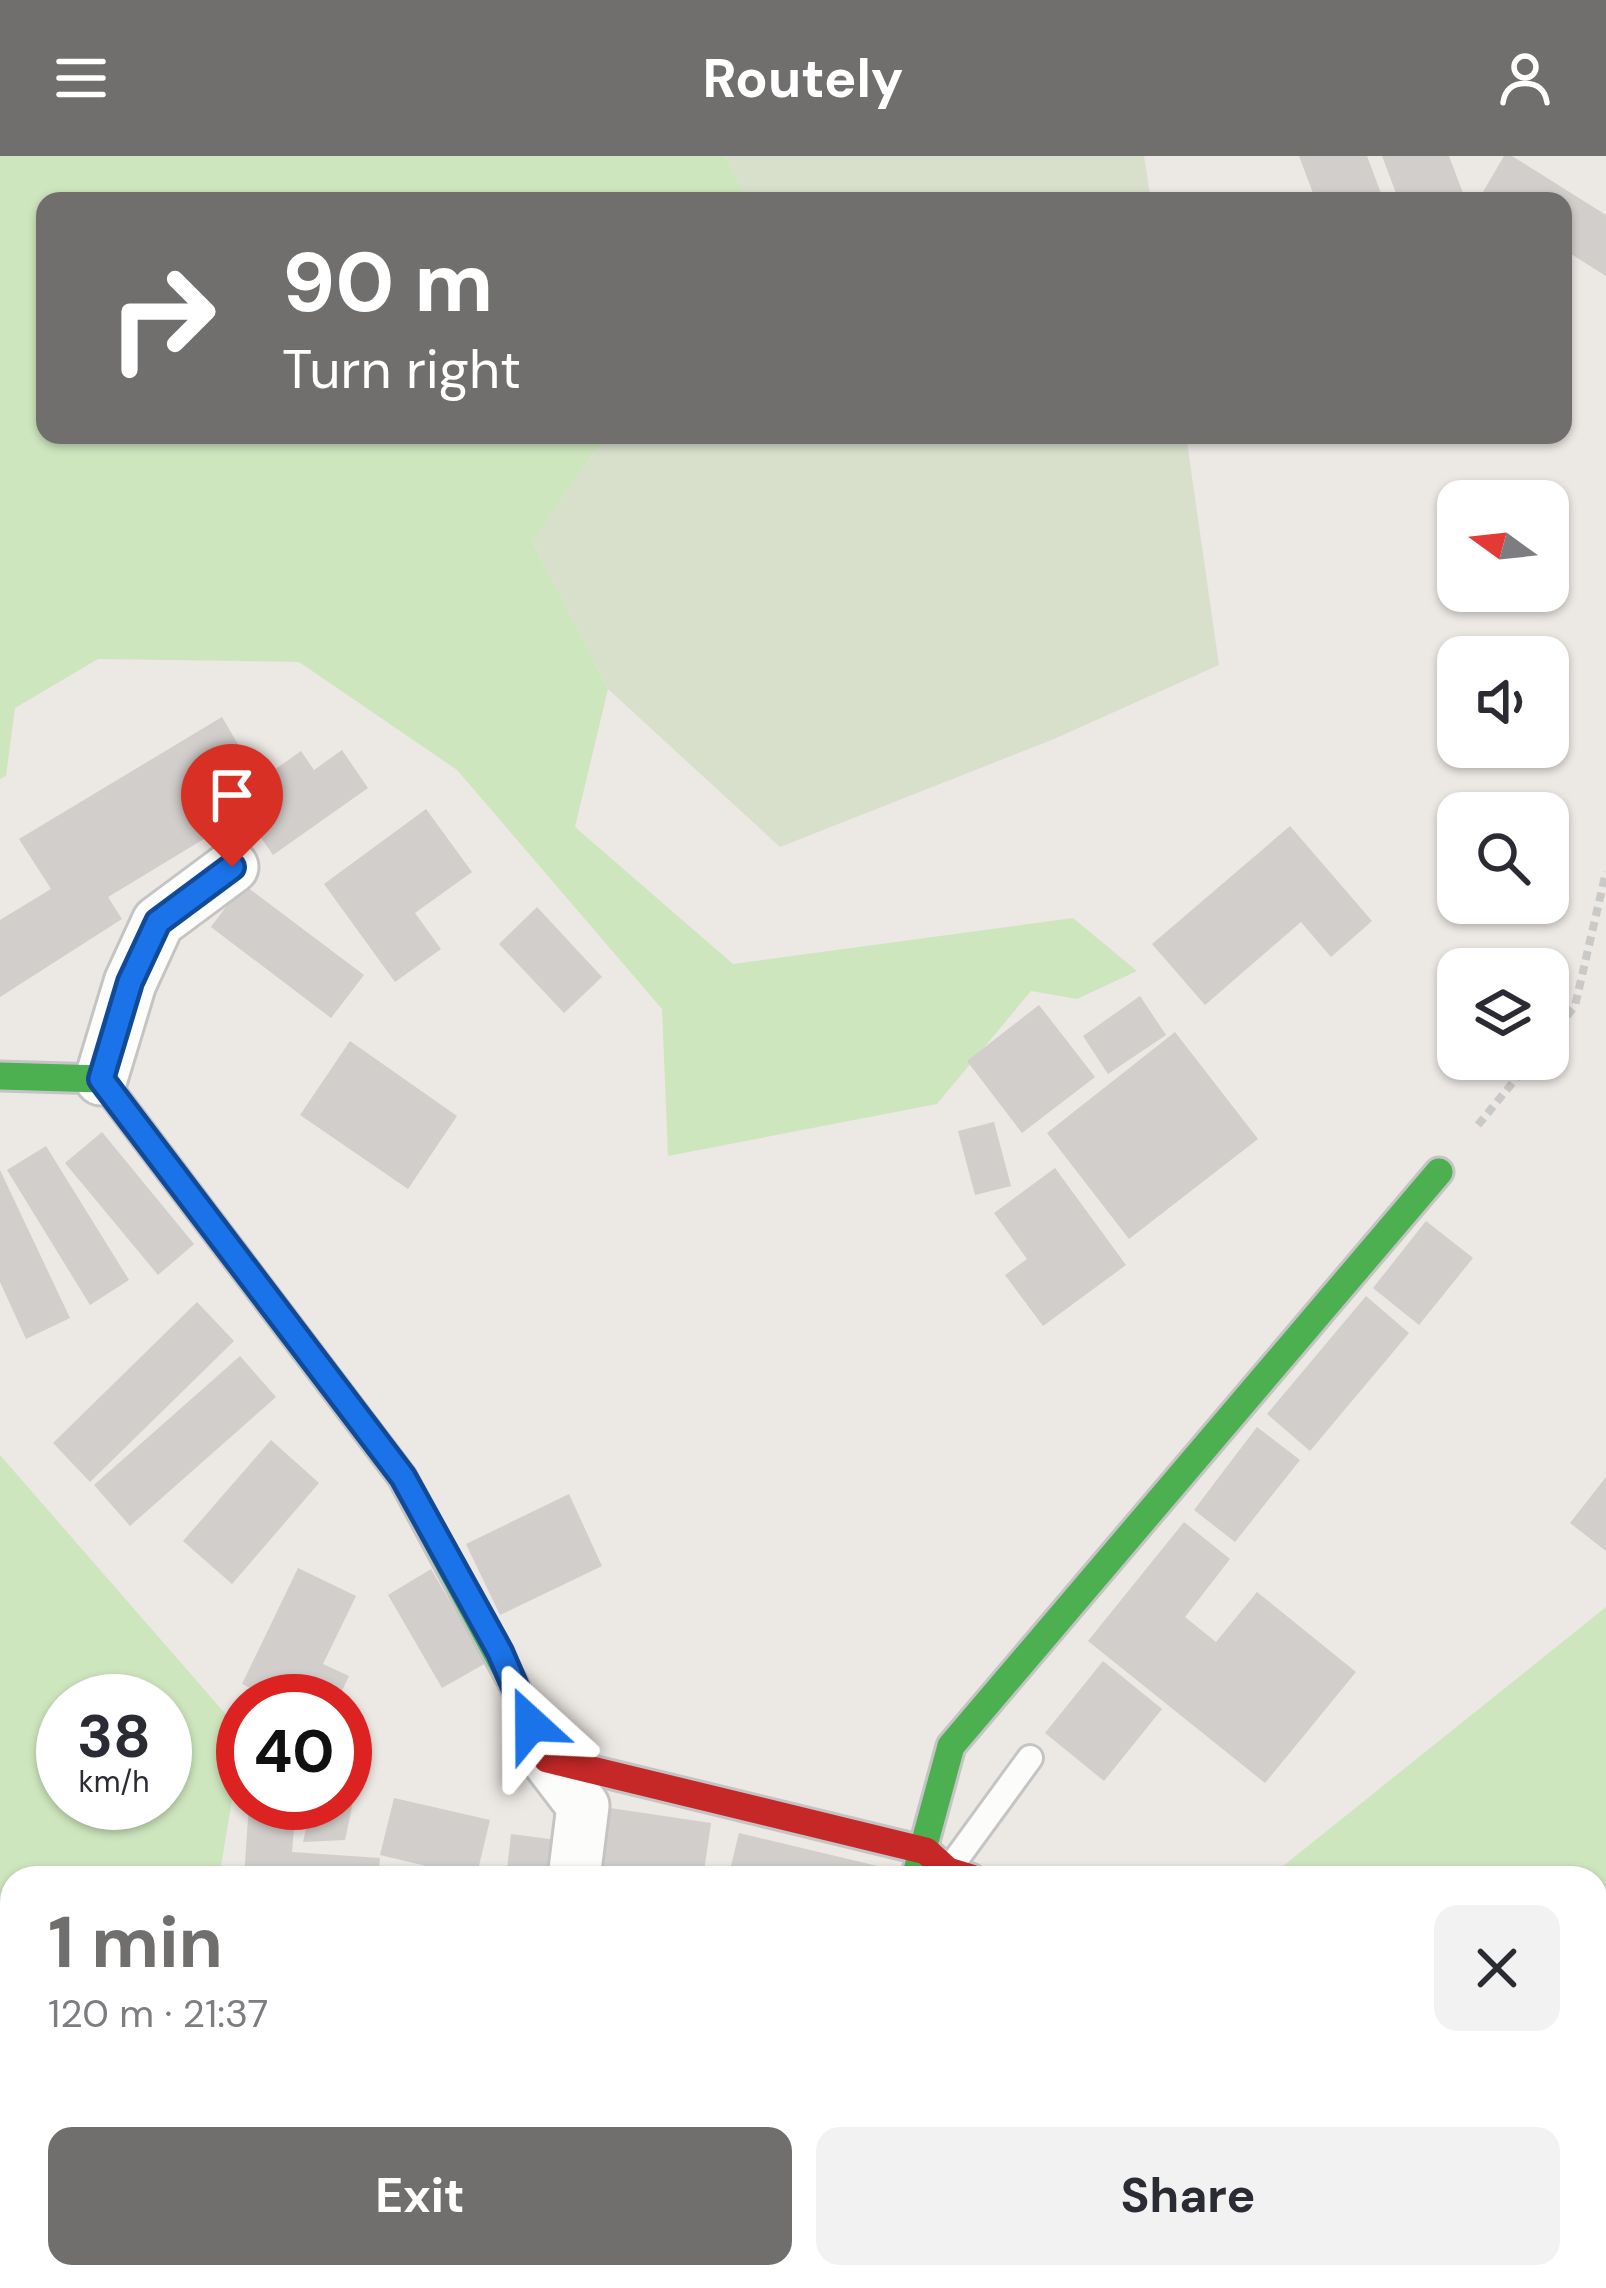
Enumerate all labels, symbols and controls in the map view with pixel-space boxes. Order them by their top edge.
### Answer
text: Routely [703,43,903,114]
icon: menu [48,45,114,111]
icon: person [1492,45,1558,111]
text: 90 m [282,228,493,337]
icon: right [84,240,240,396]
text: Turn right [282,334,521,405]
north arrow [1437,480,1569,612]
map controls [1437,480,1569,1080]
button: sound [1437,636,1569,768]
pin [181,744,283,867]
icon: arrive [199,762,265,828]
button: search [1437,792,1569,924]
button: layers [1437,948,1569,1080]
position arrow [468,1661,594,1787]
speed limit sign: 40 [216,1674,372,1830]
text: 38 [77,1697,151,1776]
text: km/h [79,1762,149,1801]
text: 1 min [48,1896,223,1989]
button: close [1434,1905,1560,2031]
text: 120 m · 21:37 [48,1988,268,2039]
button: Exit [48,2127,792,2265]
button: Share [816,2127,1560,2265]

